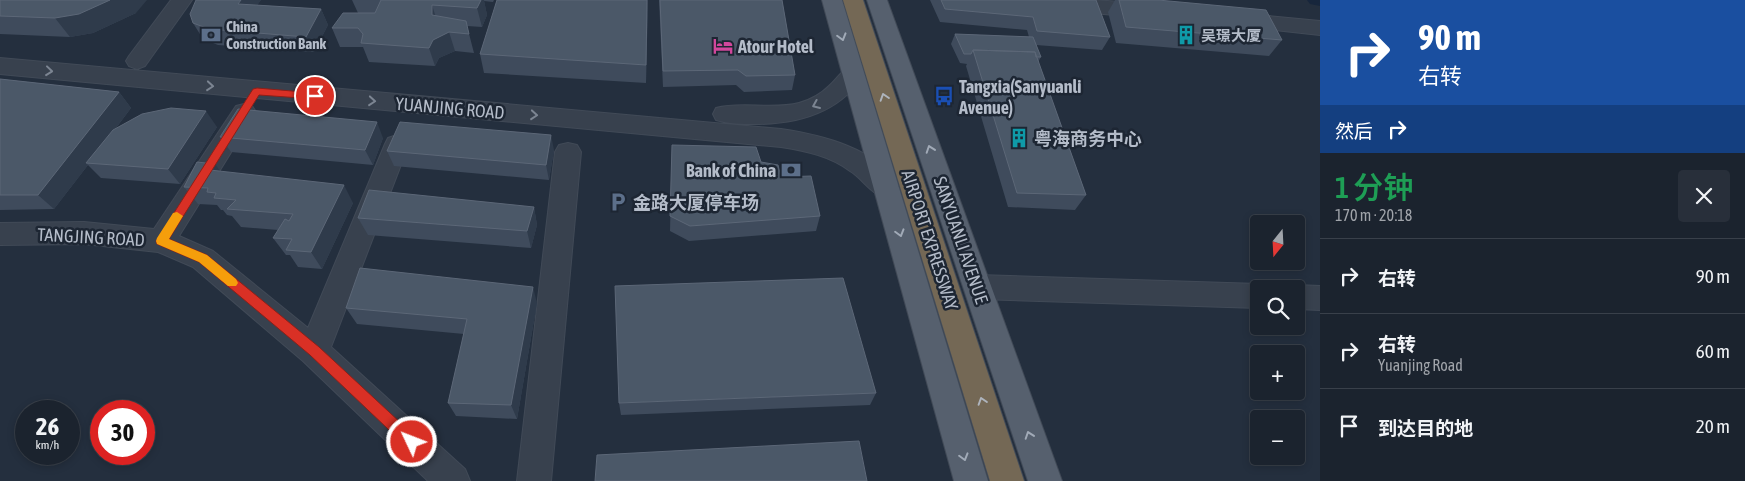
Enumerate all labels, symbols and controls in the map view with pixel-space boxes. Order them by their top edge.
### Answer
text: 90 m [1418,17,1481,57]
place label: China Construction Bank [226,18,326,52]
icon: right [1335,20,1400,85]
bank icon: China Construction Bank [200,24,222,46]
building icon: 吴璟大厦 [1175,24,1197,46]
place label: 吴璟大厦 [1201,27,1261,44]
one-way arrow [837,33,847,41]
hotel icon: Atour Hotel [712,35,734,57]
place label: Atour Hotel [737,36,814,57]
text: 右转 [1418,63,1462,89]
one-way arrow [45,65,53,76]
pin [294,75,336,117]
place label: Tangxia(Sanyuanli Avenue) [958,76,1081,118]
one-way arrow [207,81,215,92]
icon: arrive [301,82,329,110]
bus stop icon: Tangxia(Sanyuanli Avenue) [933,85,955,107]
street label: YUANJING ROAD [395,93,505,123]
one-way arrow [879,93,889,101]
one-way arrow [368,95,376,106]
one-way arrow [812,99,821,110]
one-way arrow [530,109,538,120]
icon: right [1383,115,1411,143]
text: 然后 [1335,120,1373,142]
building icon: 粤海商务中心 [1008,127,1030,149]
place label: 粤海商务中心 [1034,128,1142,149]
one-way arrow [926,146,936,154]
bank icon: Bank of China [780,159,802,181]
place label: Bank of China [686,160,776,181]
street label: AIRPORT EXPRESSWAY [897,167,963,313]
text: 1 分钟 [1335,170,1413,204]
button: close [1678,170,1730,222]
street label: SANYUANLI AVENUE [929,174,993,307]
parking icon: 金路大厦停车场 [607,191,629,213]
place label: 金路大厦停车场 [633,192,759,213]
text: 170 m · 20:18 [1335,206,1412,224]
north arrow [1250,215,1305,270]
map controls [1250,215,1305,465]
street label: TANGJING ROAD [37,224,145,250]
one-way arrow [895,229,905,237]
icon: right [1335,262,1363,290]
text: 90 m [1696,265,1730,287]
text: 右转 [1378,267,1416,289]
button: search [1250,280,1305,335]
text: 右转 [1378,333,1416,355]
icon: right [1335,337,1363,365]
text: 60 m [1696,340,1730,362]
button: + [1250,345,1305,400]
text: Yuanjing Road [1378,356,1463,374]
one-way arrow [977,398,987,406]
speed limit sign: 30 [90,400,155,465]
button: − [1250,410,1305,465]
text: 26 [36,412,59,440]
icon: arrive [1335,412,1363,440]
position arrow [385,415,437,467]
text: 20 m [1696,415,1730,437]
text: 到达目的地 [1378,417,1473,439]
one-way arrow [1025,431,1035,440]
text: km/h [36,438,59,452]
one-way arrow [958,452,968,461]

